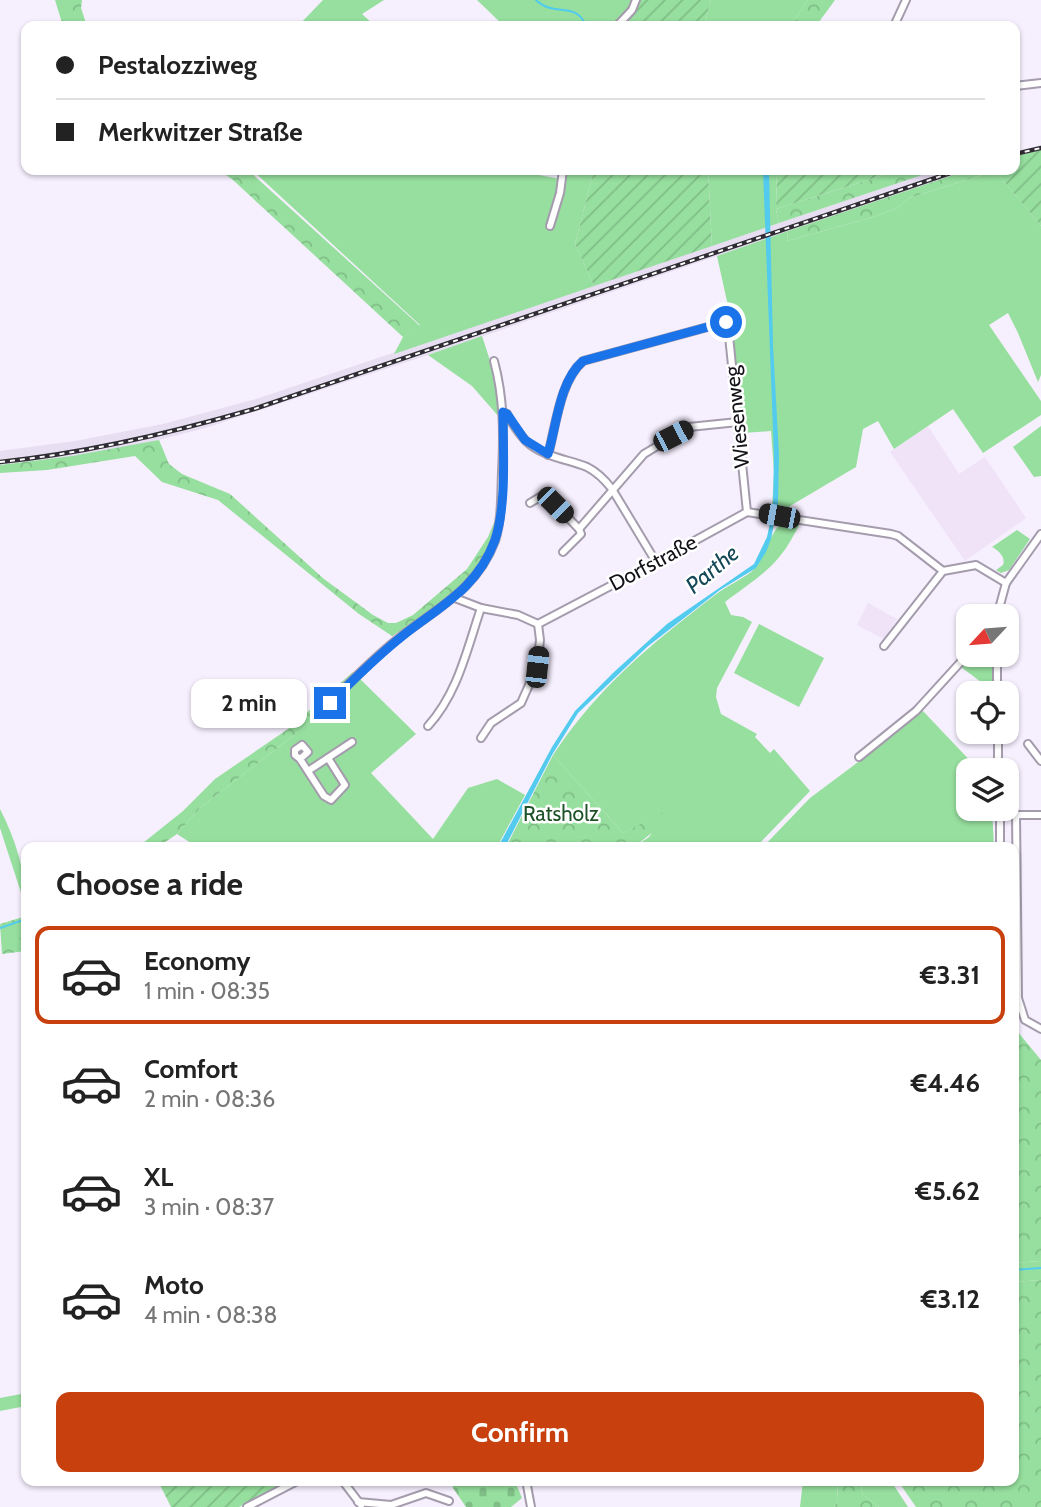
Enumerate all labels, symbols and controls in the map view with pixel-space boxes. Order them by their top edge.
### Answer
text: Pestalozziweg [98,49,257,81]
text: Merkwitzer Straße [98,116,303,148]
route start [710,306,742,338]
street label: Wiesenweg [719,364,754,469]
car [650,417,697,455]
car [533,483,578,527]
car [757,502,802,530]
street label: Dorfstraße [605,529,701,596]
water label: Parthe [680,539,744,599]
north arrow [956,604,1018,667]
map controls [956,604,1019,821]
car [525,645,550,689]
callout: 2 min [190,678,306,728]
button: locate [956,681,1019,744]
route end [314,687,346,719]
text: 2 min [221,689,277,717]
button: layers [956,758,1019,821]
park label: Ratsholz [523,801,599,826]
text: Choose a ride [56,864,243,903]
icon: car [60,944,123,1007]
text: Economy [144,945,250,977]
text: €3.31 [920,959,980,991]
text: 1 min · 08:35 [144,977,270,1005]
icon: car [60,1052,123,1115]
text: Comfort [144,1053,238,1085]
text: €4.46 [911,1067,980,1099]
text: 2 min · 08:36 [144,1085,275,1113]
icon: car [60,1160,123,1223]
text: XL [144,1161,173,1193]
text: €5.62 [915,1175,980,1207]
text: 3 min · 08:37 [144,1193,274,1221]
icon: car [60,1268,123,1331]
text: Moto [144,1269,204,1301]
text: €3.12 [921,1283,980,1315]
text: 4 min · 08:38 [144,1301,277,1329]
button: Confirm [56,1392,984,1472]

